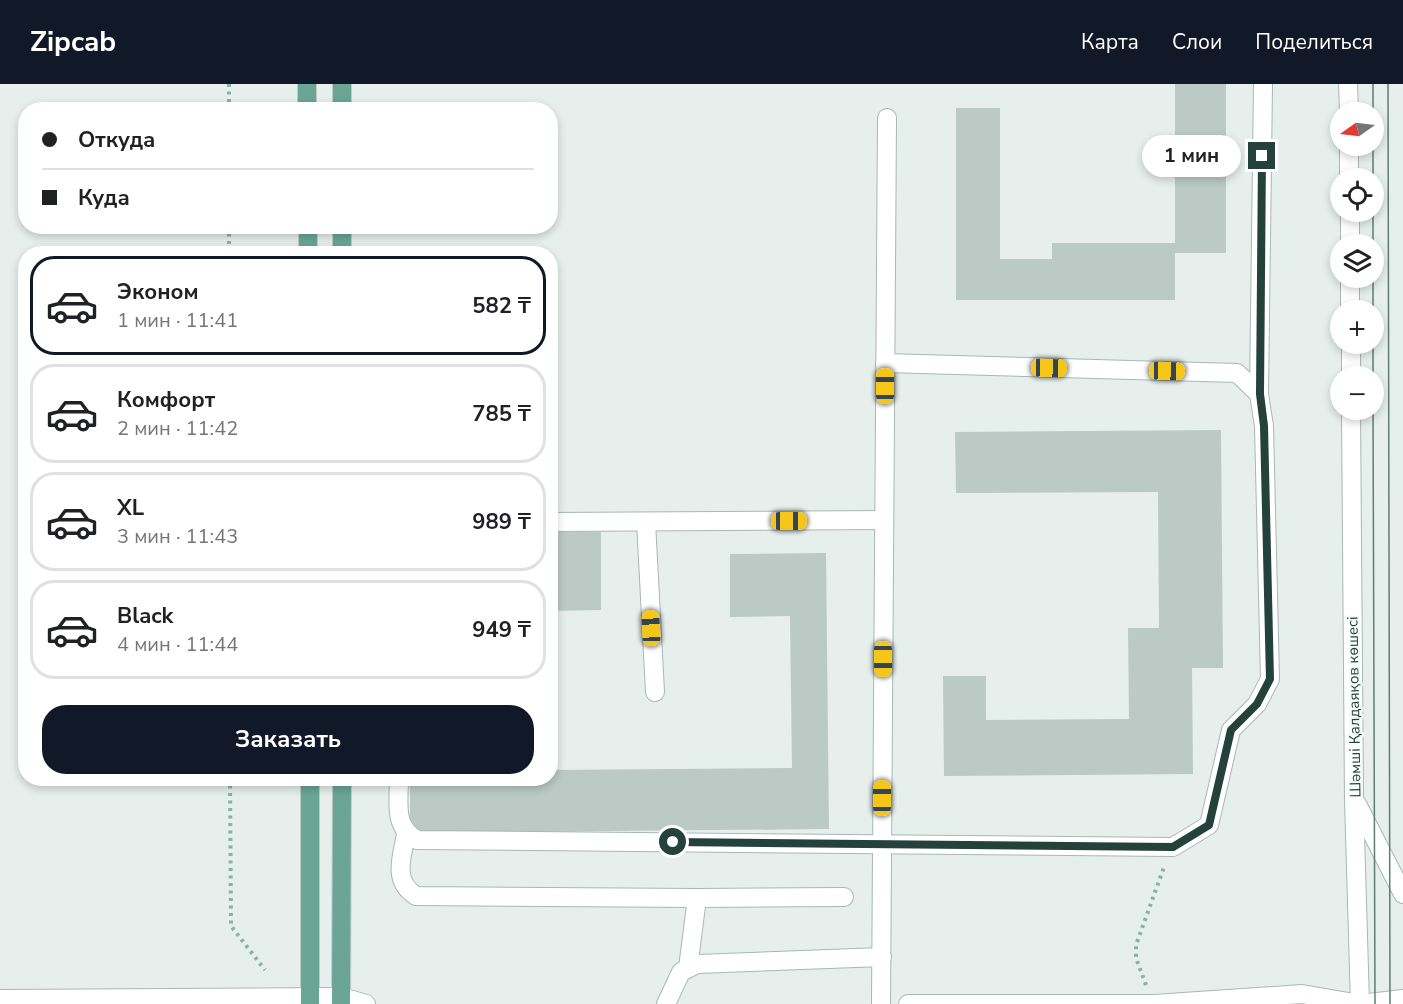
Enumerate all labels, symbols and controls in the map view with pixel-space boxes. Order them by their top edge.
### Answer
text: Zipcab [30,23,116,61]
text: Карта [1081,28,1139,56]
text: Слои [1172,28,1222,56]
text: Поделиться [1255,28,1373,56]
north arrow [1330,102,1384,156]
map controls [1330,102,1384,420]
text: Откуда [78,125,155,155]
callout: 1 мин [1142,135,1241,177]
text: 1 мин [1164,142,1219,169]
route end [1248,142,1275,169]
button: locate [1330,168,1384,222]
text: Куда [78,183,130,213]
button: layers [1330,234,1384,288]
text: Эконом [117,277,199,307]
icon: car [45,279,99,333]
text: 582 ₸ [472,291,531,321]
button: + [1330,300,1384,354]
text: 1 мин · 11:41 [117,307,238,334]
car [1031,359,1067,377]
car [1149,362,1185,380]
button: − [1330,366,1384,420]
car [876,368,894,404]
text: Комфорт [117,385,215,415]
icon: car [45,387,99,441]
text: 785 ₸ [472,399,531,429]
text: 2 мин · 11:42 [117,415,238,442]
text: XL [117,493,144,523]
icon: car [45,495,99,549]
text: 989 ₸ [472,507,531,537]
car [771,512,807,530]
text: 3 мин · 11:43 [117,523,238,550]
text: Black [117,601,173,631]
icon: car [45,603,99,657]
car [641,610,661,646]
text: 949 ₸ [472,615,531,645]
street label: Шәмші Қалдаяқов көшесі [1342,616,1366,798]
text: 4 мин · 11:44 [117,631,238,658]
car [874,641,892,677]
button: Заказать [42,705,534,774]
car [873,780,891,816]
route start [659,828,686,855]

